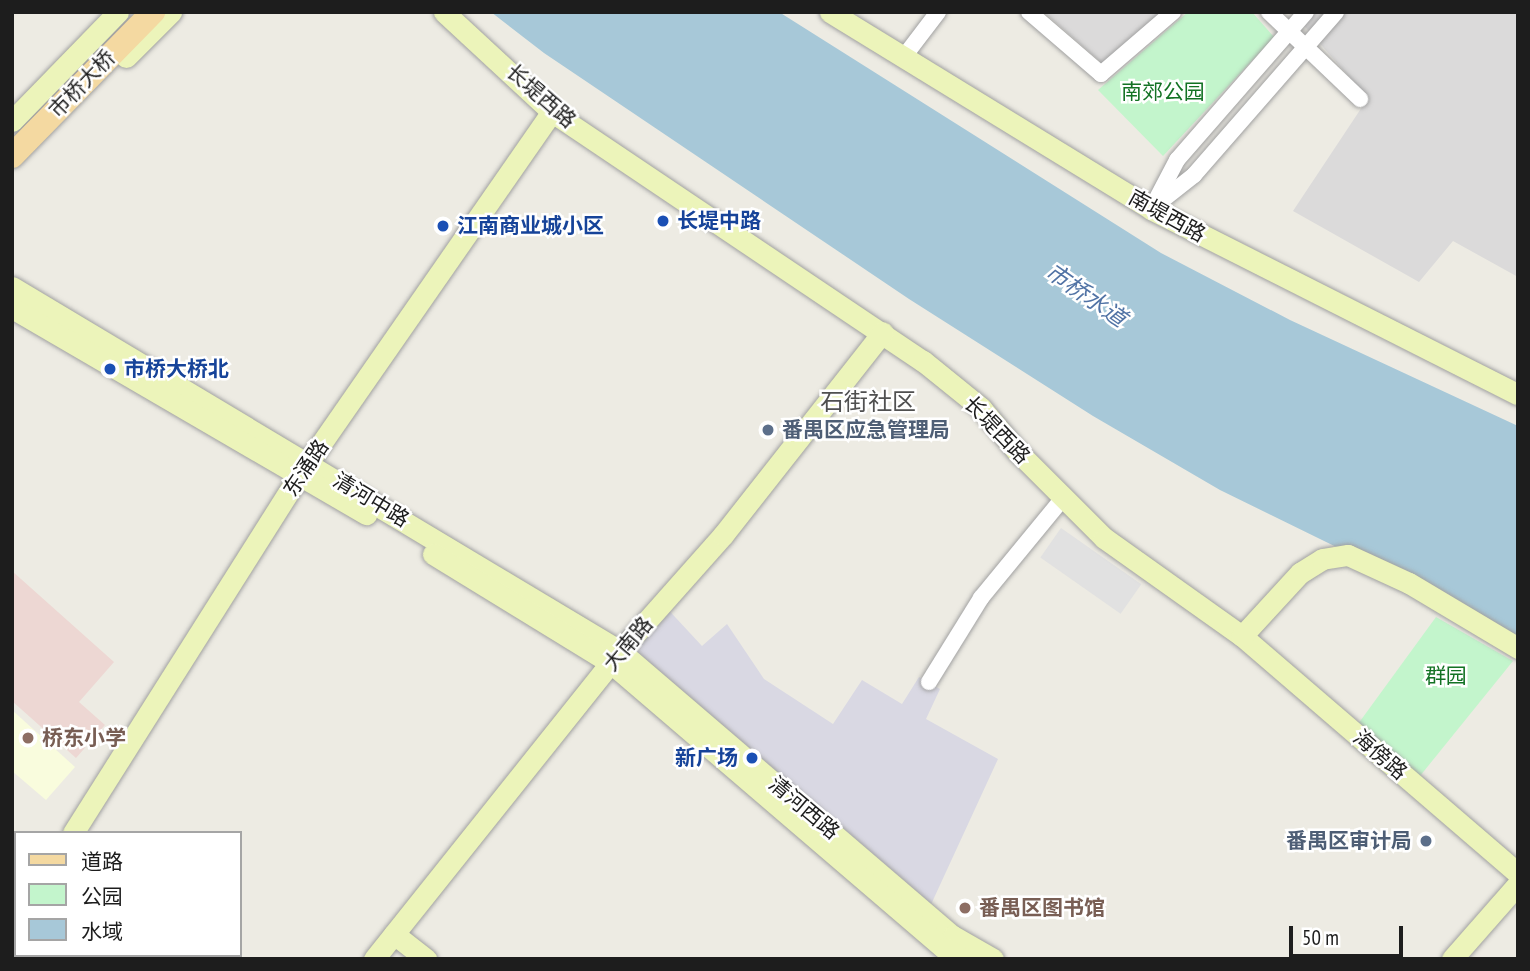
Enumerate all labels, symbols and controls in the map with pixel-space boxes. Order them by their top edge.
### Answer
street label: 市桥大桥 [44,45,120,123]
street label: 长堤西路 [501,59,581,133]
park label: 南郊公园 [1121,79,1205,105]
street label: 南堤西路 [1124,185,1210,247]
place label: 长堤中路 [677,208,761,234]
place label: 江南商业城小区 [457,213,604,239]
marker: 长堤中路 [655,213,671,229]
marker: 江南商业城小区 [435,218,451,234]
water label: 市桥水道 [1040,257,1132,333]
place label: 市桥大桥北 [124,356,229,382]
marker: 市桥大桥北 [102,361,118,377]
district label: 石街社区 [820,388,916,416]
street label: 长堤西路 [959,391,1035,469]
place label: 番禺区应急管理局 [782,417,950,443]
marker: 番禺区应急管理局 [760,422,776,438]
street label: 东涌路 [278,435,334,501]
street label: 清河中路 [329,468,413,532]
street label: 大南路 [598,612,658,676]
park label: 群园 [1425,663,1467,689]
place label: 桥东小学 [42,725,126,751]
street label: 海傍路 [1348,725,1412,785]
marker: 桥东小学 [20,730,36,746]
place label: 新广场 [675,745,738,771]
marker: 新广场 [744,750,760,766]
street label: 清河西路 [764,771,844,845]
place label: 番禺区审计局 [1286,828,1412,854]
legend [14,831,242,957]
marker: 番禺区审计局 [1418,833,1434,849]
text: 道路 [81,848,123,875]
text: 公园 [81,883,123,910]
place label: 番禺区图书馆 [979,895,1105,921]
marker: 番禺区图书馆 [957,900,973,916]
scale bar [1292,912,1406,956]
text: 水域 [81,918,123,945]
text: 50 m [1302,924,1339,951]

